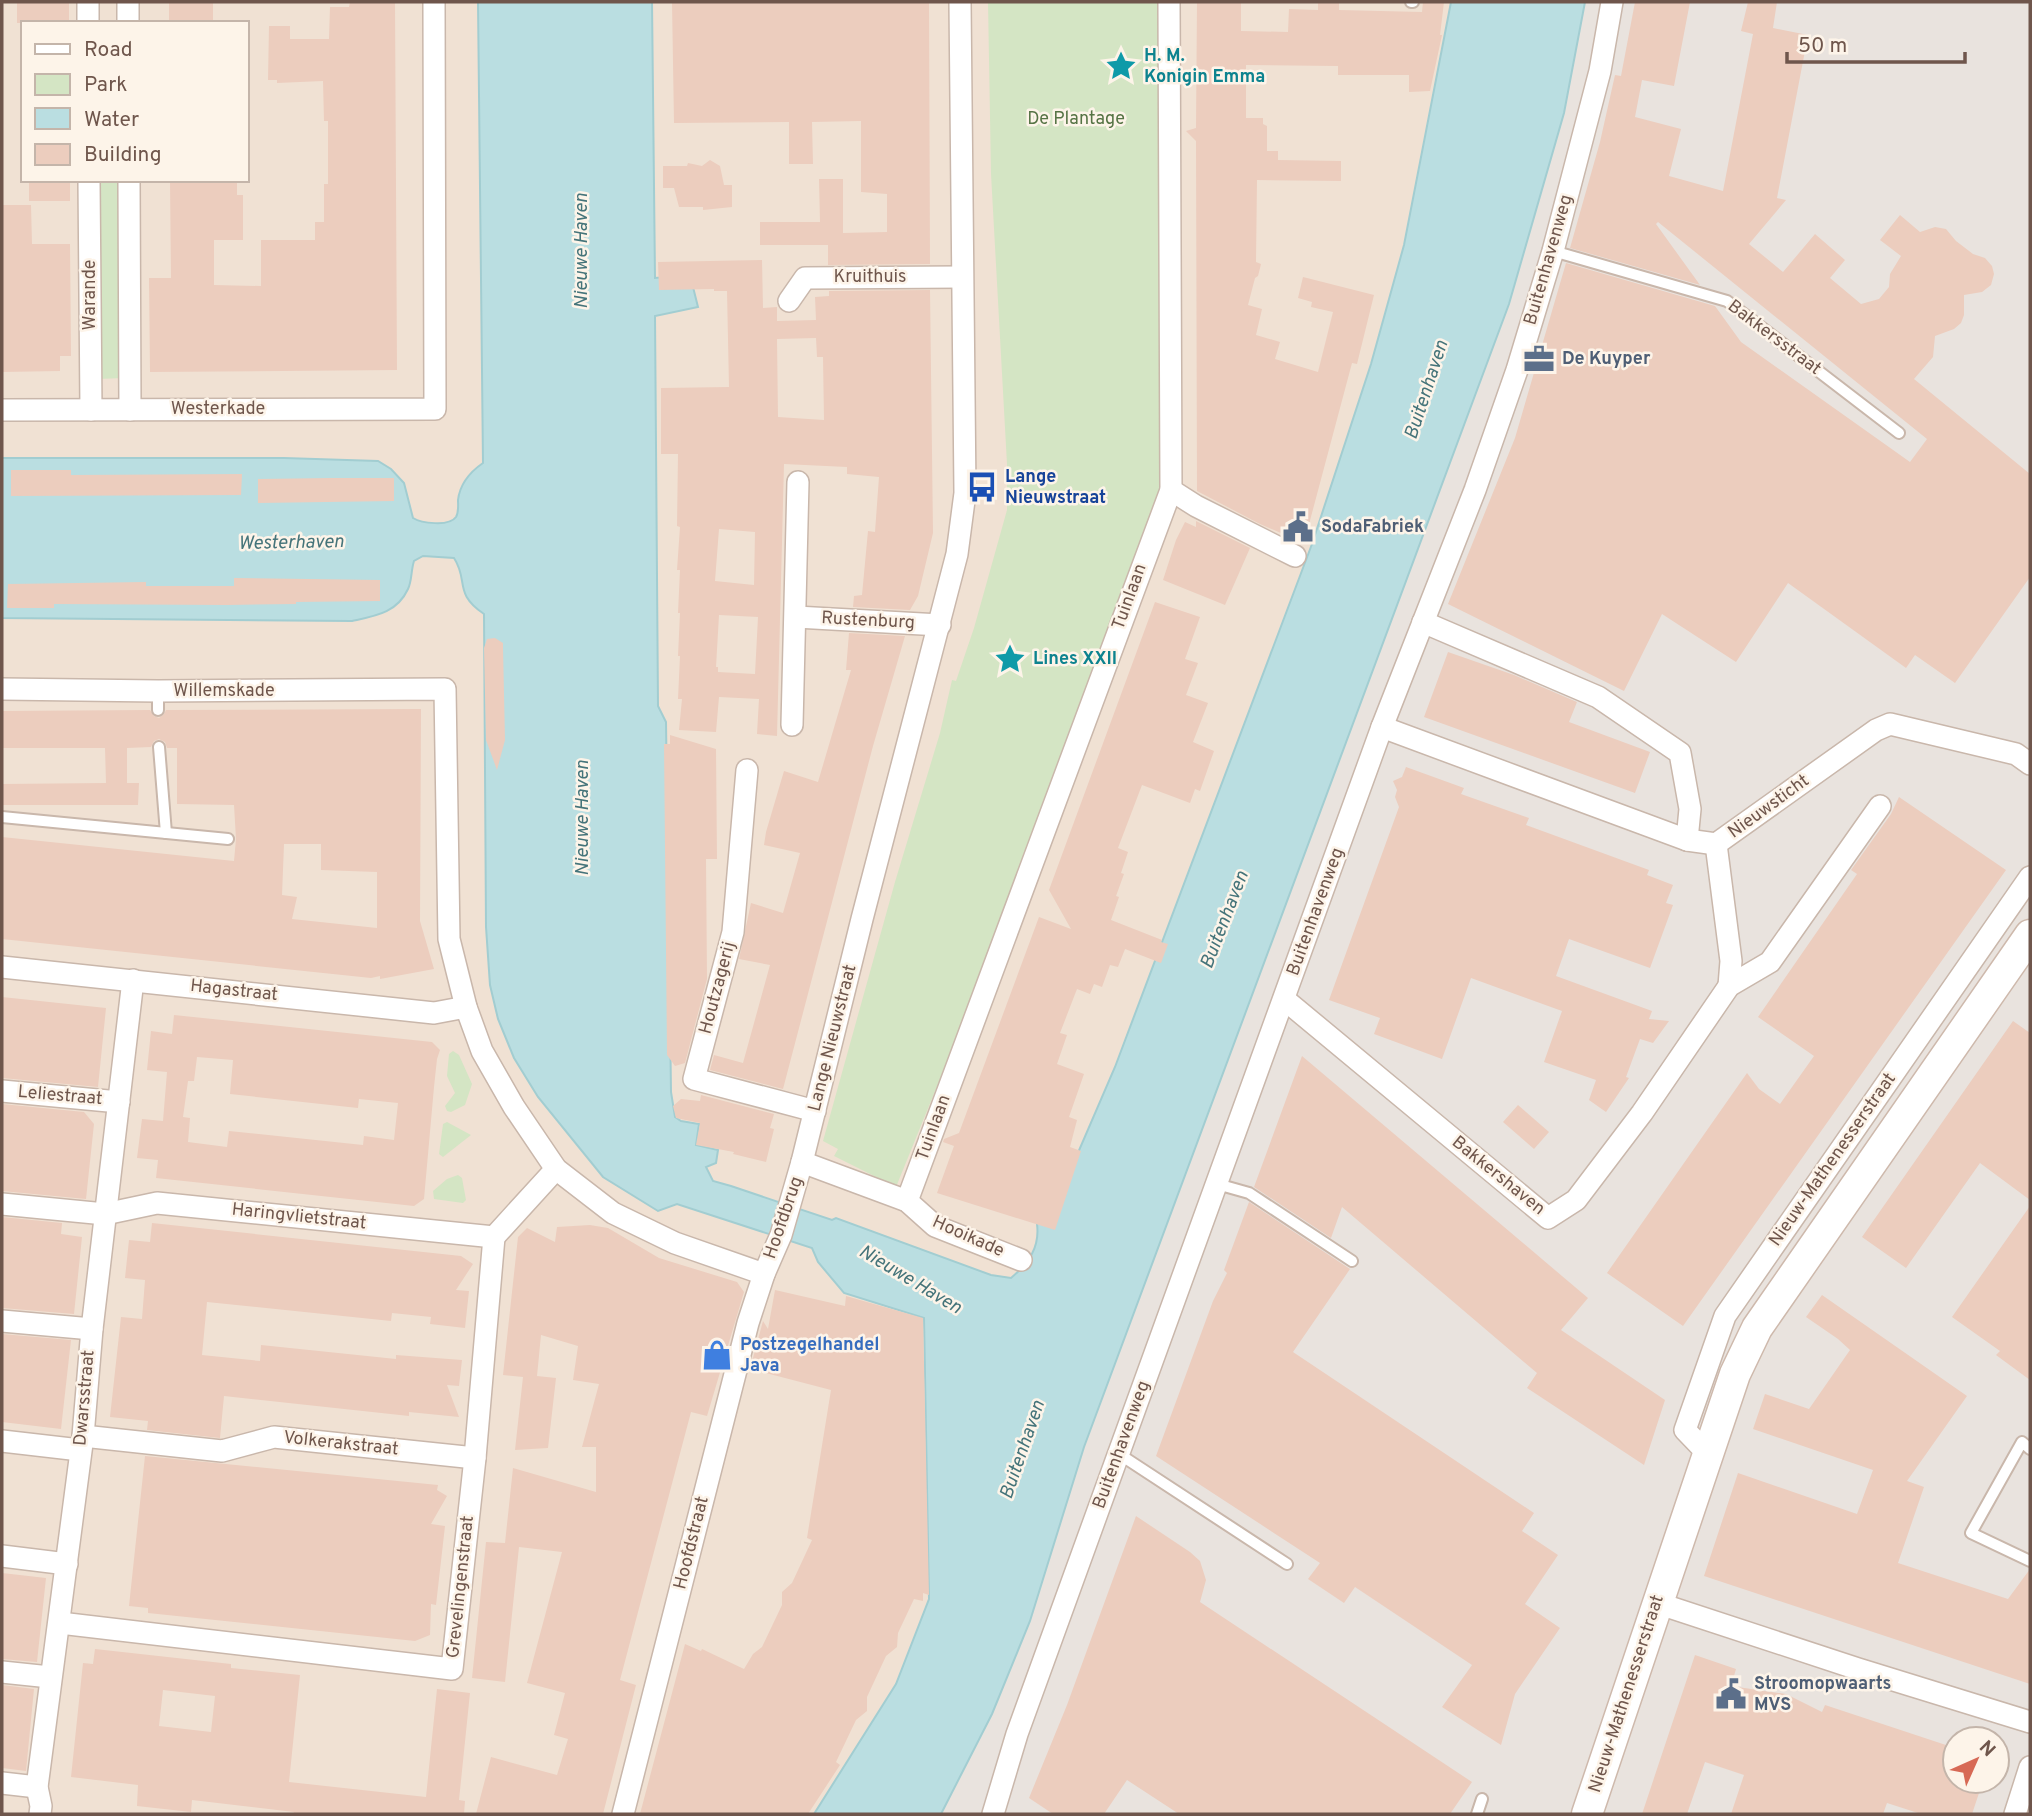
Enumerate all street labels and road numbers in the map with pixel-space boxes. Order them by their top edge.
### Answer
street label: Buitenhavenweg [1519,192,1579,328]
street label: Warande [79,260,102,330]
street label: Kruithuis [833,266,907,289]
street label: Bakkersstraat [1722,295,1826,381]
street label: Westerkade [171,398,265,421]
street label: Tuinlaan [1107,561,1153,633]
street label: Rustenburg [821,607,915,635]
street label: Willemskade [173,680,275,703]
street label: Nieuwsticht [1724,770,1814,844]
street label: Buitenhavenweg [1282,845,1350,979]
street label: Houtzagerij [695,939,741,1037]
street label: Lange Nieuwstraat [804,962,862,1114]
street label: Hagastraat [189,975,279,1007]
street label: Nieuw-Mathenesserstraat [1764,1069,1902,1251]
street label: Leliestraat [17,1081,103,1111]
street label: Tuinlaan [911,1092,957,1164]
street label: Bakkershaven [1446,1131,1550,1221]
street label: Hoofdbrug [759,1174,809,1262]
street label: Haringvlietstraat [231,1198,367,1236]
street label: Hooikade [929,1211,1007,1263]
street label: Dwarsstraat [69,1349,101,1447]
street label: Buitenhavenweg [1088,1378,1156,1512]
street label: Volkerakstraat [282,1427,400,1461]
street label: Hoofdstraat [669,1494,715,1592]
street label: Grevelingenstraat [442,1515,480,1659]
street label: Nieuw-Mathenesserstraat [1584,1592,1670,1796]

